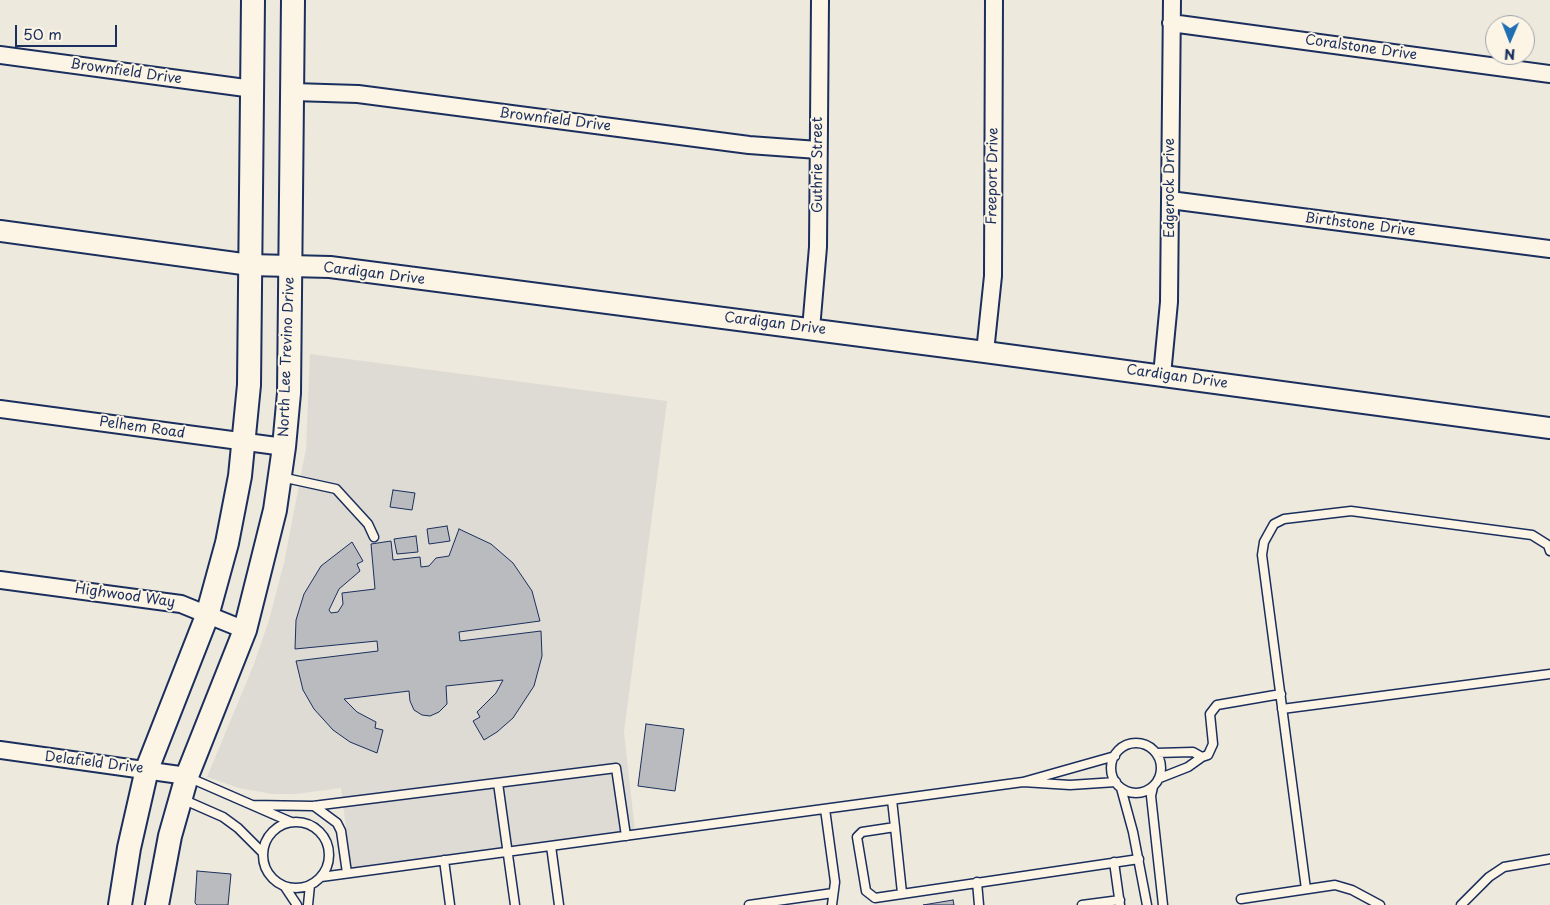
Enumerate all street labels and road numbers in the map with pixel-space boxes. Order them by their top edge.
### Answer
street label: Coralstone Drive [1304,32,1418,64]
street label: Brownfield Drive [69,56,183,88]
street label: Brownfield Drive [498,105,612,135]
street label: Guthrie Street [810,117,826,213]
street label: Freeport Drive [984,127,1002,225]
street label: Edgerock Drive [1162,138,1178,238]
street label: Birthstone Drive [1304,210,1416,240]
street label: Cardigan Drive [322,259,426,289]
street label: North Lee Trevino Drive [276,277,298,437]
street label: Cardigan Drive [723,309,827,339]
street label: Cardigan Drive [1125,362,1229,392]
street label: Pelhem Road [98,414,186,442]
street label: Highwood Way [74,581,176,611]
street label: Delafield Drive [44,749,144,777]

